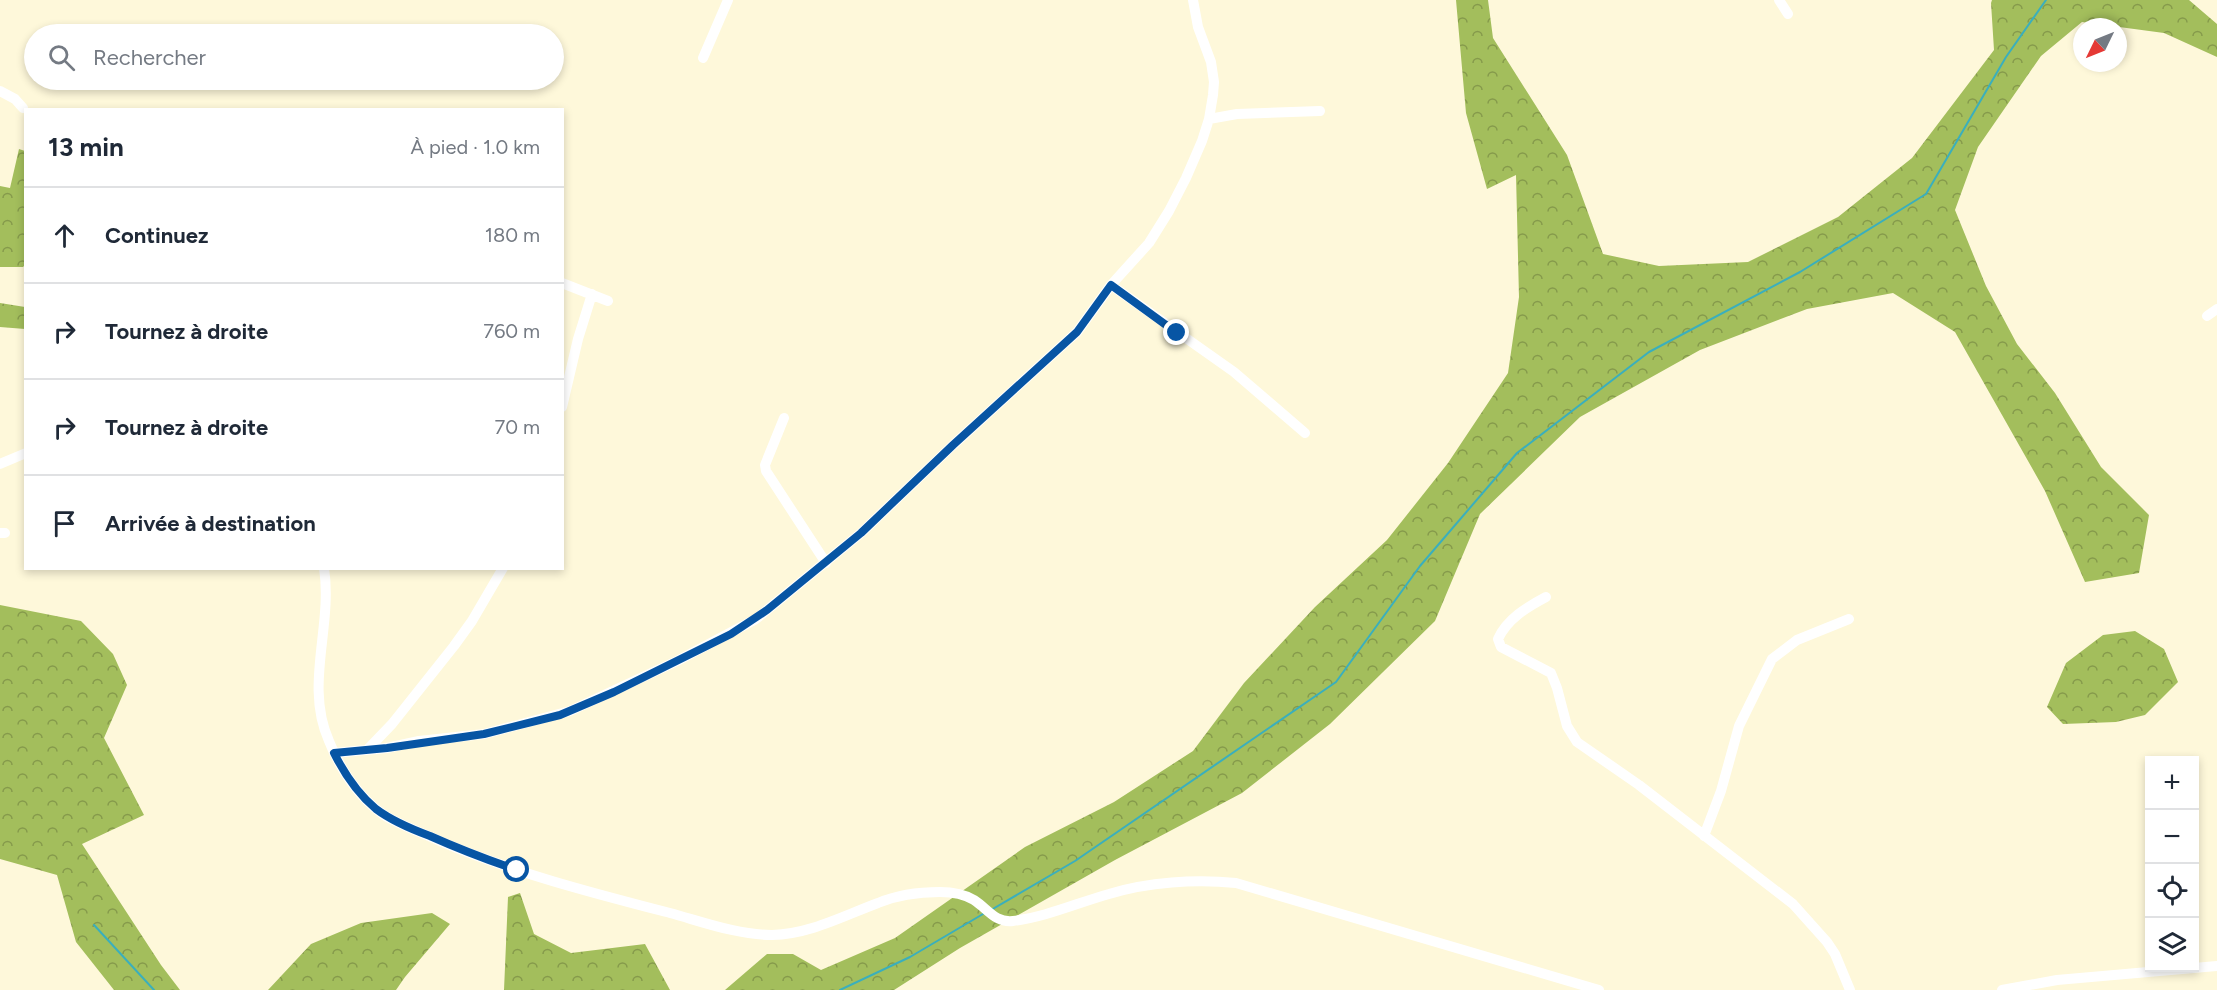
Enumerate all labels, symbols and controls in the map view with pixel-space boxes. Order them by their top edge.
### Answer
north arrow [2073,18,2127,72]
search box [24,24,564,90]
icon: search [45,41,78,74]
text: Rechercher [93,44,206,71]
text: 13 min [48,131,124,163]
text: À pied · 1.0 km [411,135,540,159]
icon: ahead [48,219,81,252]
text: Continuez [105,222,209,249]
text: 180 m [485,223,540,247]
icon: right [48,315,81,348]
text: Tournez à droite [105,318,268,345]
text: 760 m [483,319,540,343]
route end [1163,319,1189,345]
icon: right [48,411,81,444]
text: Tournez à droite [105,414,268,441]
text: 70 m [494,415,540,439]
icon: arrive [48,507,81,540]
text: Arrivée à destination [105,510,316,537]
map controls [2145,756,2199,972]
button: + [2145,756,2199,810]
button: − [2145,810,2199,864]
route start [503,856,529,882]
button: locate [2145,864,2199,918]
button: layers [2145,918,2199,972]

